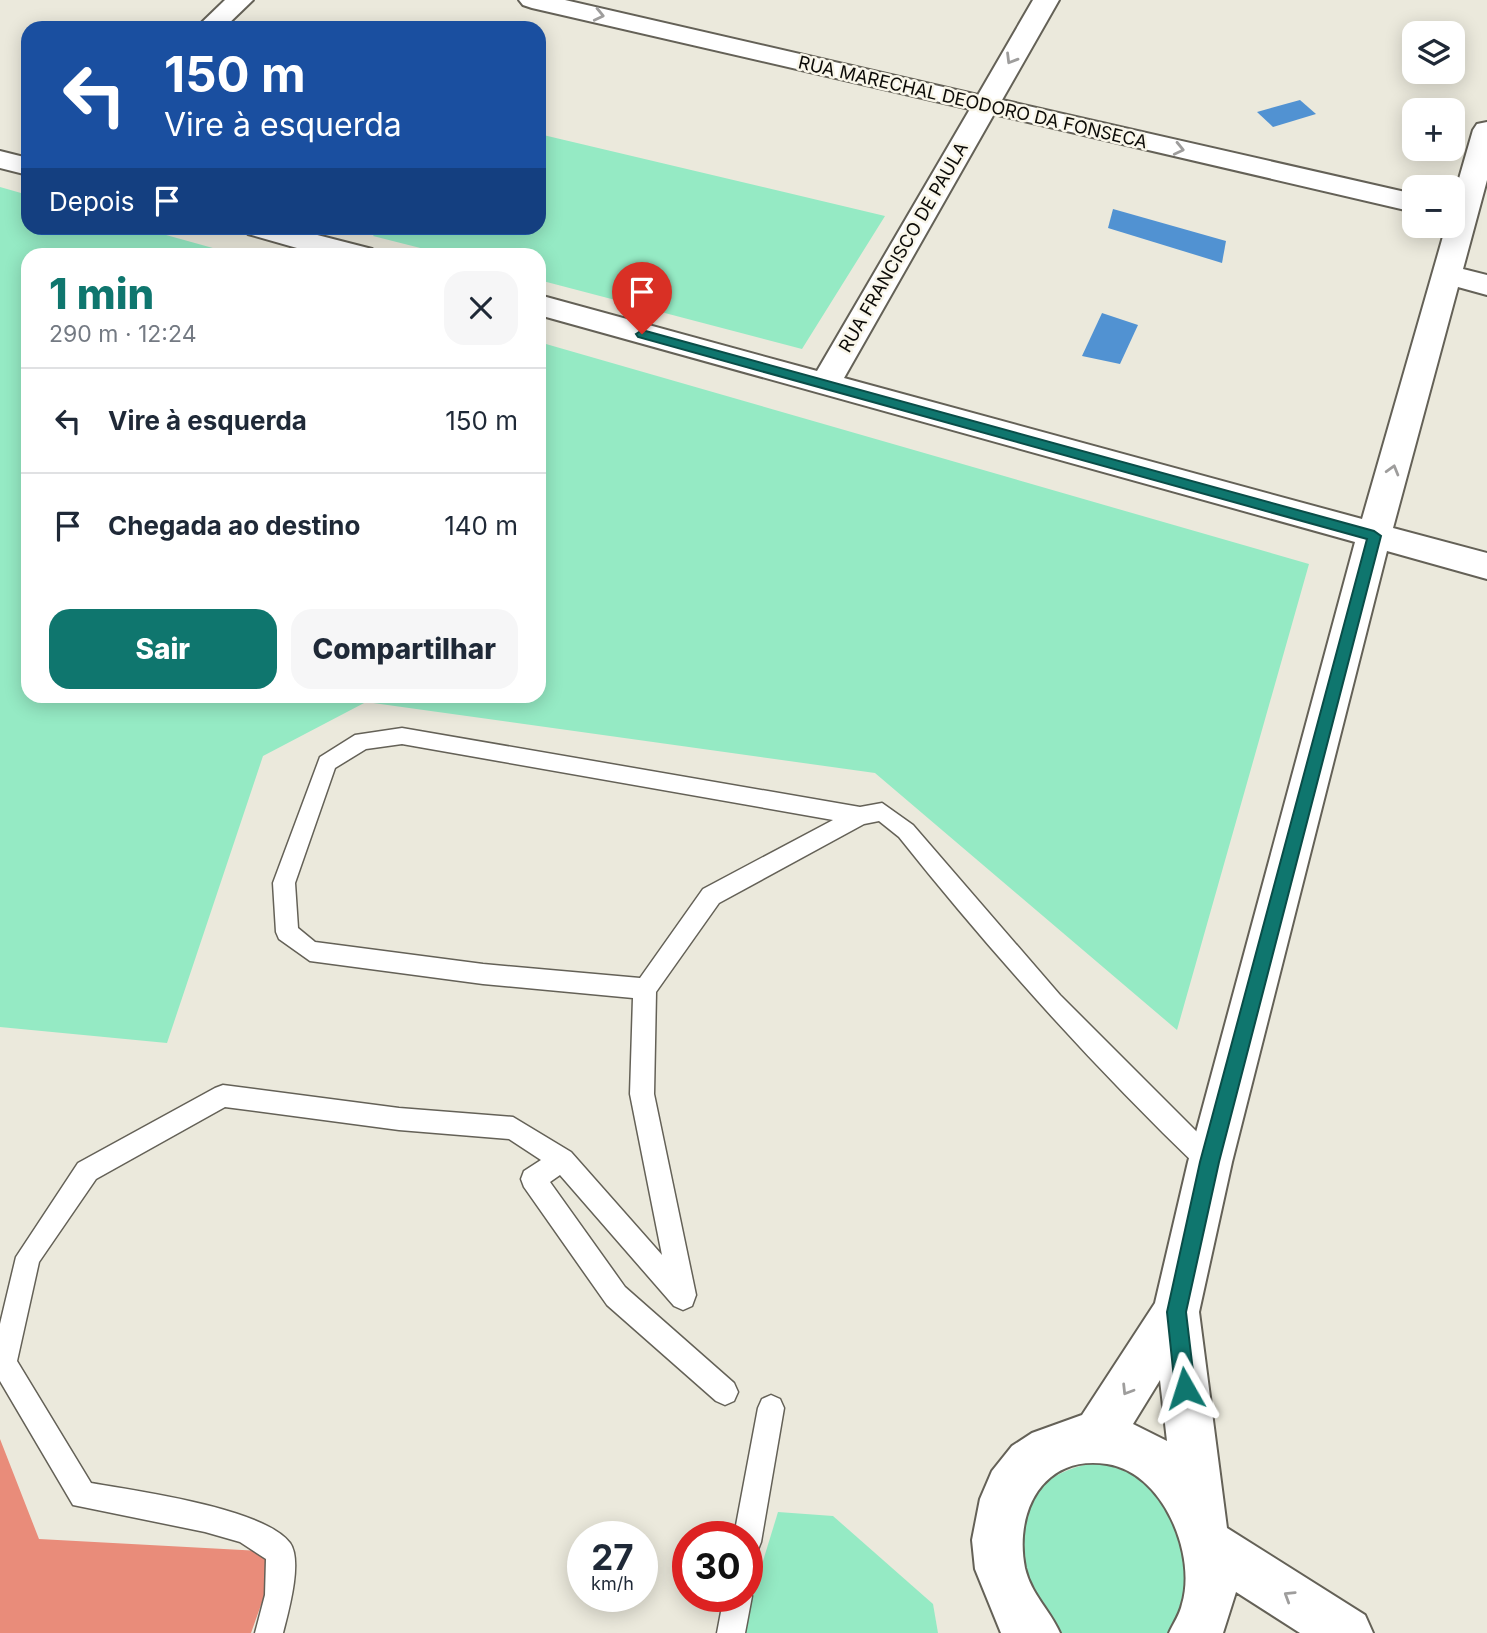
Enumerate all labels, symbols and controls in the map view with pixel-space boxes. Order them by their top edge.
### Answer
one-way arrow [593,7,605,22]
map controls [1402,21,1465,238]
button: layers [1402,21,1465,84]
text: 150 m [164,45,306,104]
icon: left [49,49,140,140]
one-way arrow [1006,51,1019,64]
street label: RUA MARECHAL DEODORO DA FONSECA [796,52,1150,152]
button: + [1402,98,1465,161]
text: Vire à esquerda [164,105,402,144]
street label: RUA FRANCISCO DE PAULA [834,138,972,356]
one-way arrow [1173,141,1185,155]
button: − [1402,175,1465,238]
icon: arrive [148,182,186,220]
text: Depois [49,186,134,217]
pin [612,262,672,334]
text: 1 min [49,268,154,319]
button: close [444,271,518,345]
icon: arrive [623,273,661,311]
text: 290 m · 12:24 [49,320,197,348]
icon: left [49,402,87,440]
text: Vire à esquerda [108,405,307,436]
text: 150 m [445,405,518,436]
one-way arrow [1384,464,1399,476]
icon: arrive [49,507,87,545]
text: Chegada ao destino [108,510,360,541]
text: 140 m [444,510,518,541]
button: Sair [49,609,277,689]
button: Compartilhar [291,609,518,689]
position arrow [1148,1351,1222,1425]
one-way arrow [1122,1382,1135,1395]
speed limit sign: 30 [672,1521,763,1612]
text: 27 [591,1536,634,1578]
text: km/h [591,1573,634,1594]
one-way arrow [1284,1592,1297,1605]

